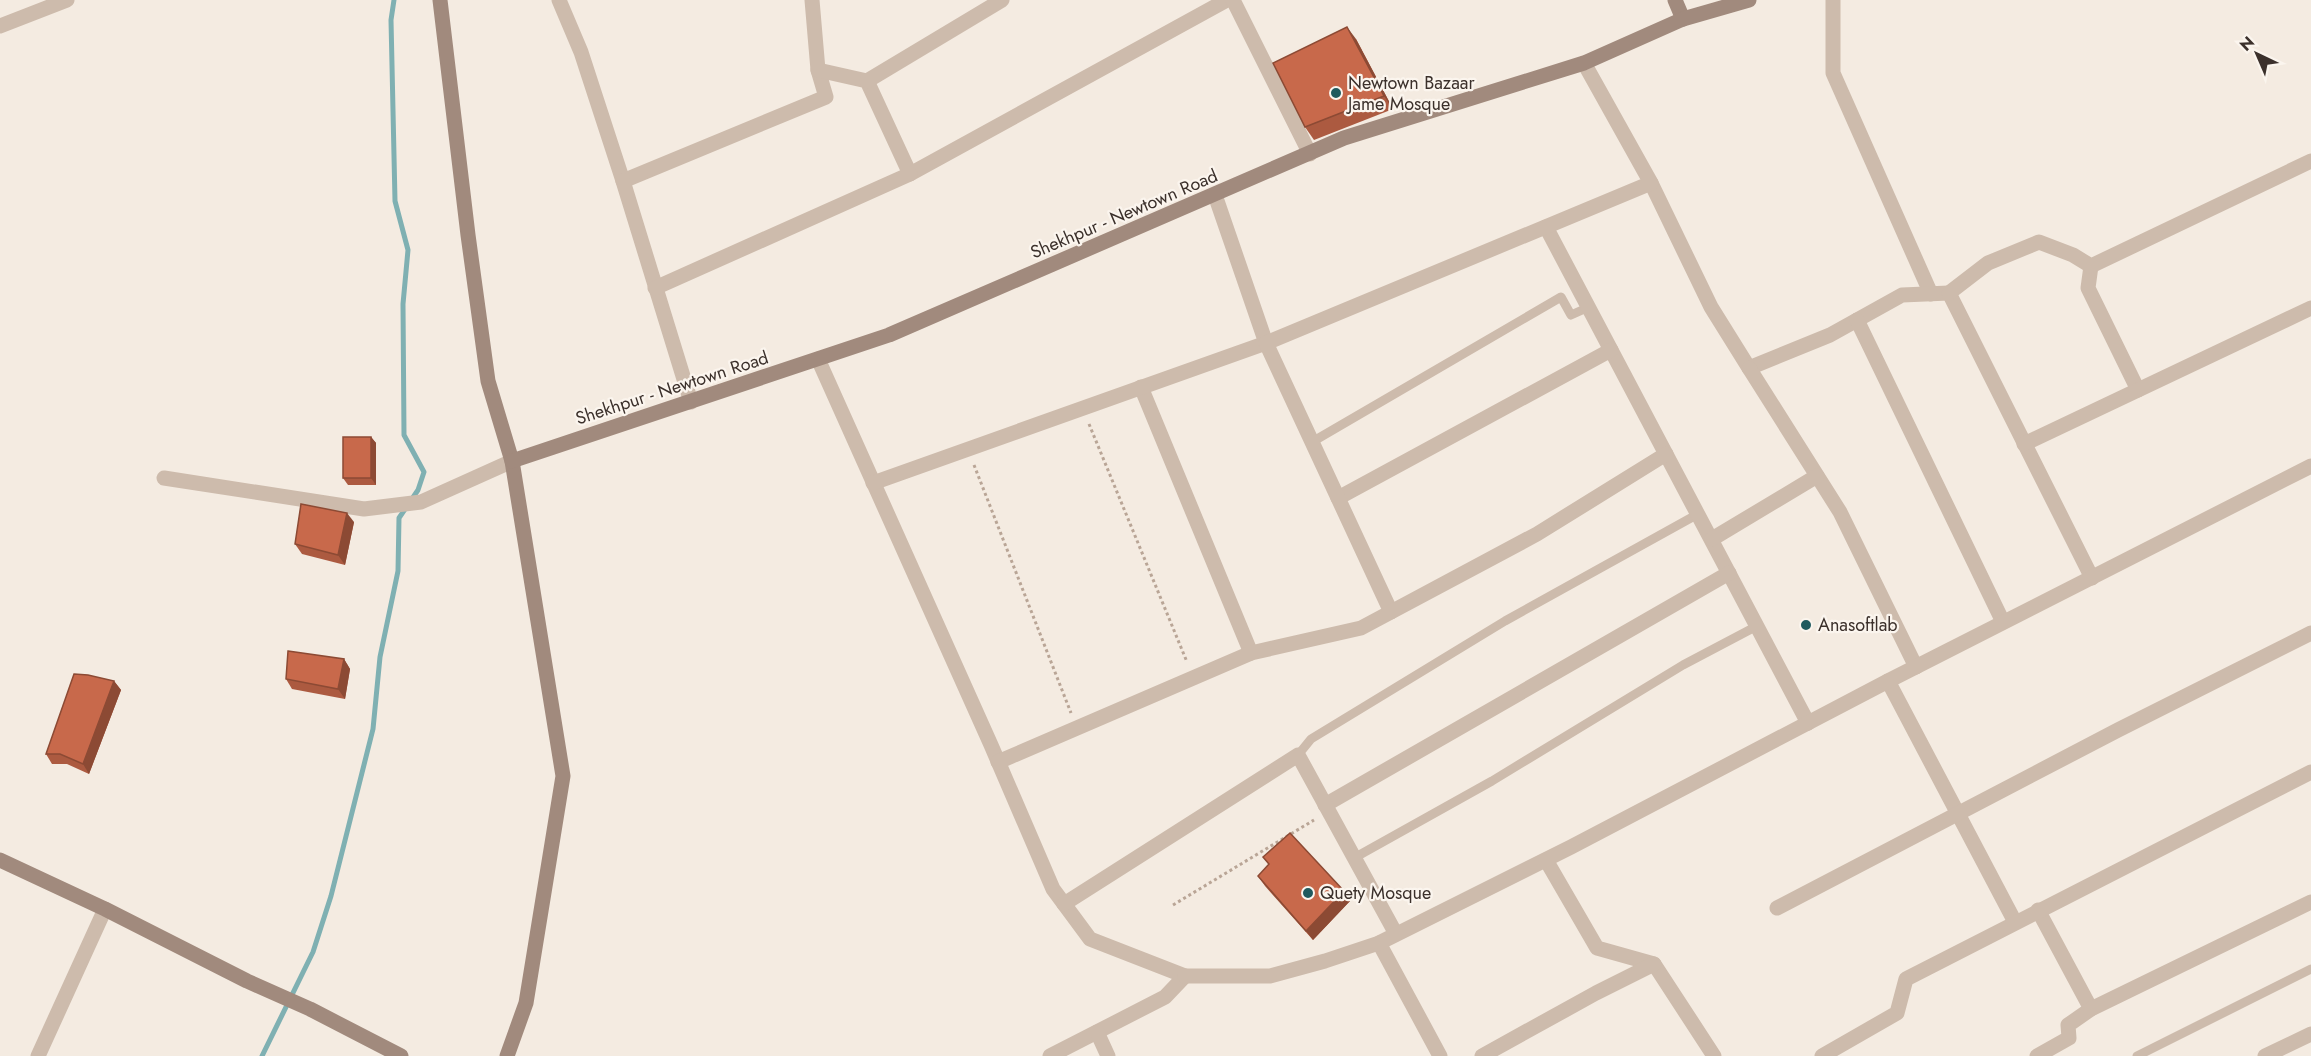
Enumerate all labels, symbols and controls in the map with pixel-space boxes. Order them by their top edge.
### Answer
north arrow [2227,24,2287,84]
text: N [2234,31,2259,56]
place label: Newtown Bazaar Jame Mosque [1346,70,1475,117]
marker: Newtown Bazaar Jame Mosque [1329,86,1343,100]
street label: Shekhpur - Newtown Road [1026,163,1222,265]
street label: Shekhpur - Newtown Road [572,345,772,431]
place label: Anasoftlab [1818,612,1898,638]
marker: Anasoftlab [1799,618,1813,632]
place label: Quety Mosque [1320,880,1431,906]
marker: Quety Mosque [1301,886,1315,900]

